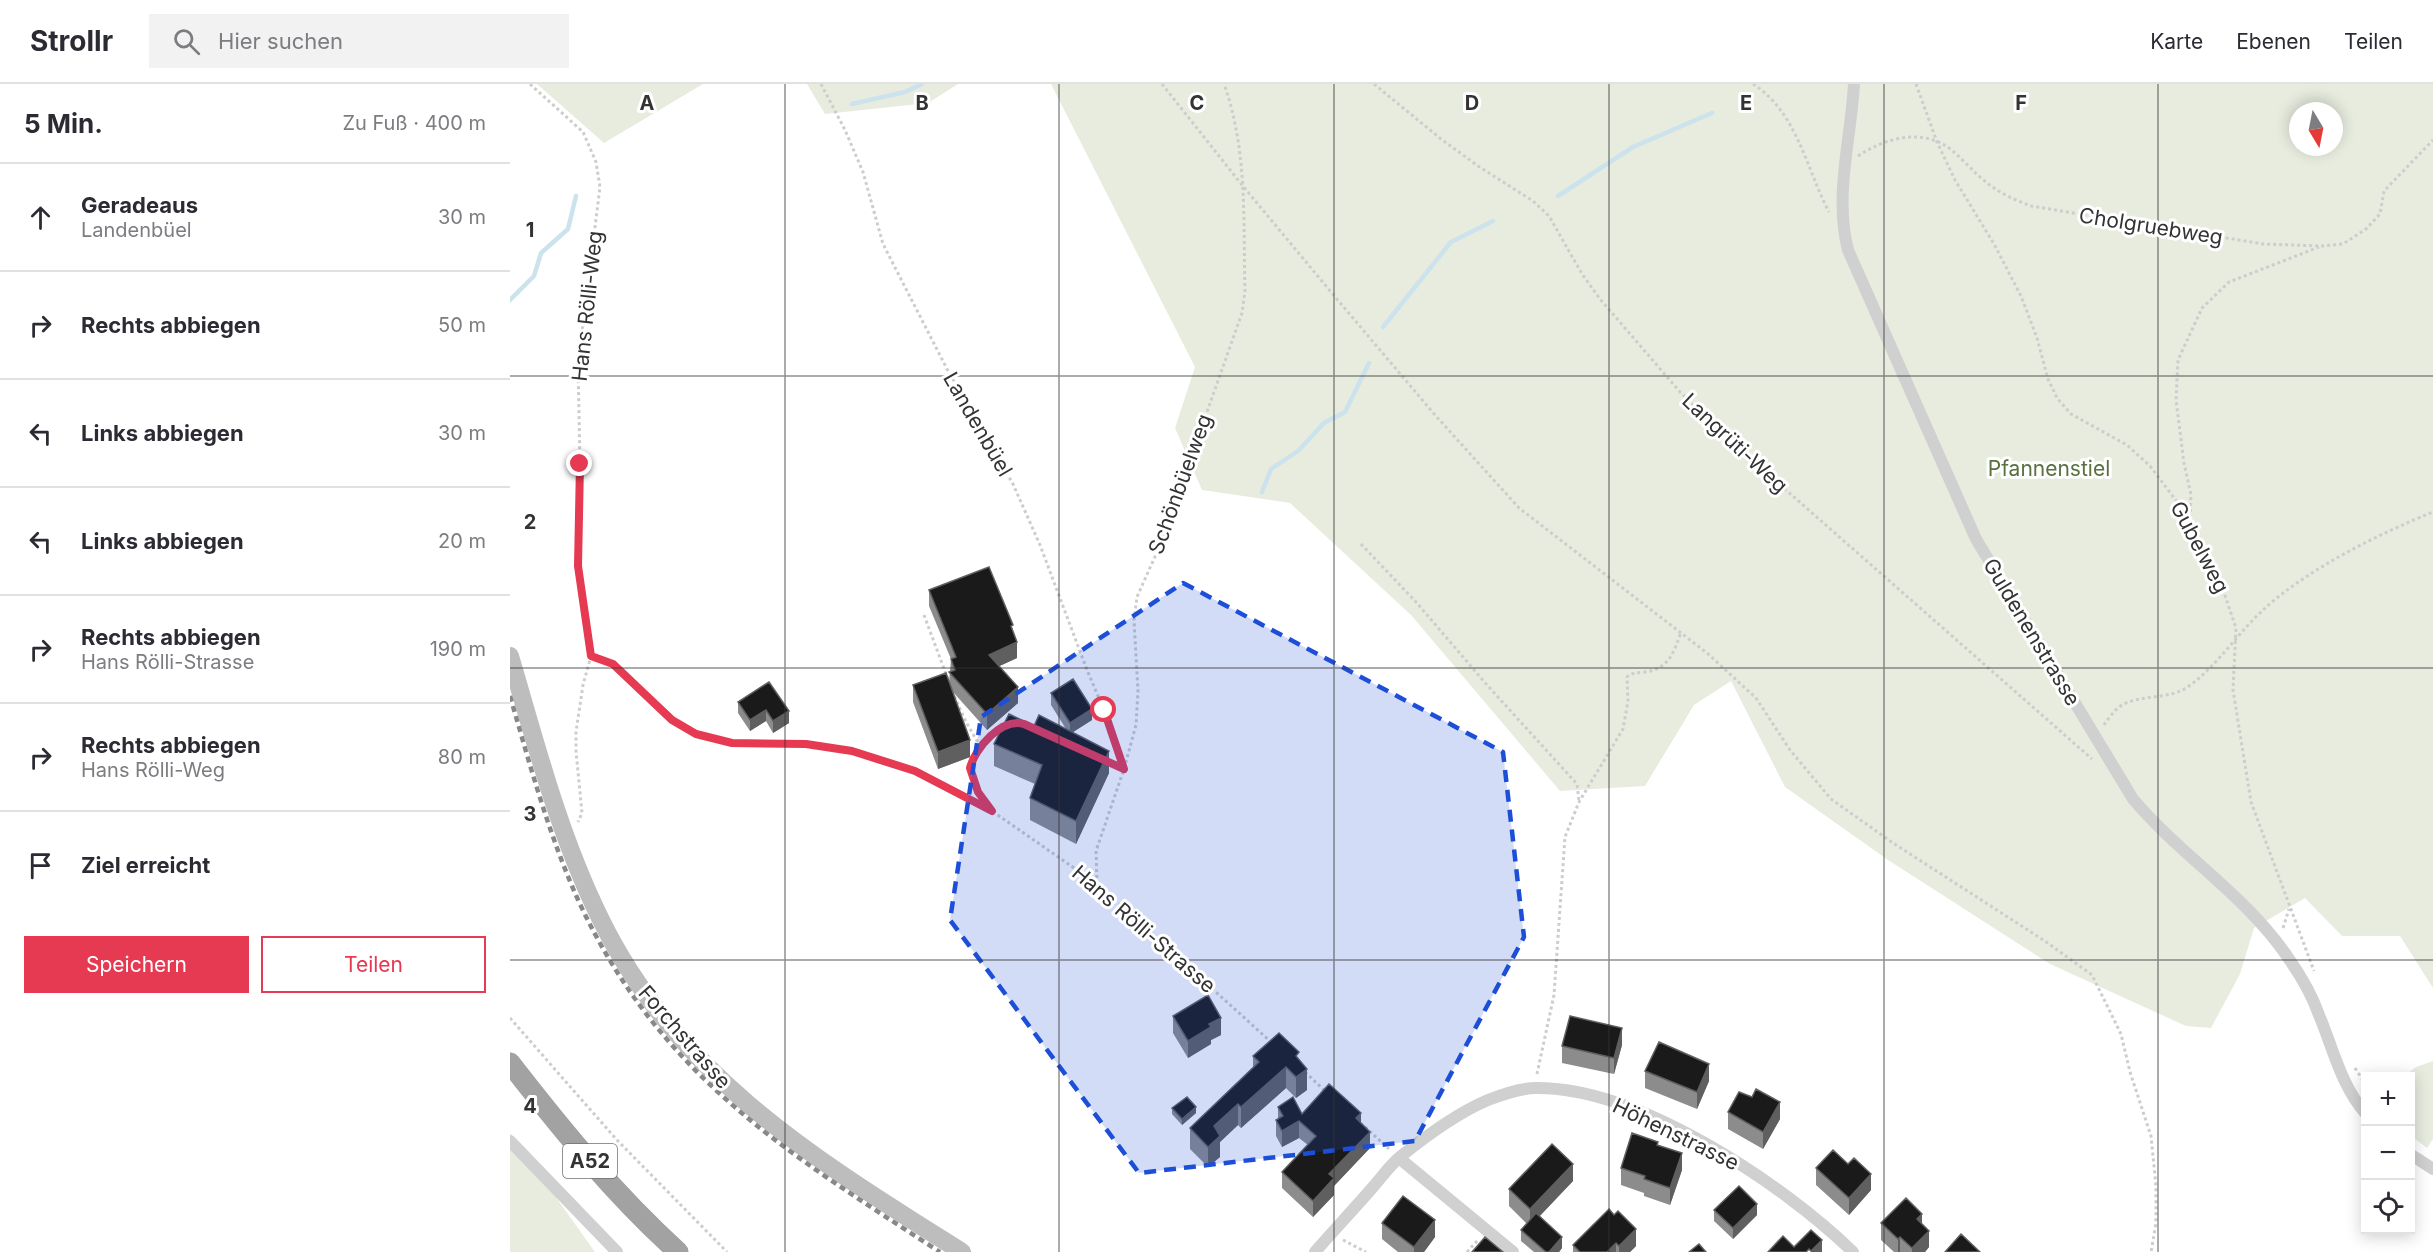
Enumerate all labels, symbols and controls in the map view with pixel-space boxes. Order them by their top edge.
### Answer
search box [149,14,569,68]
text: Strollr [30,24,113,58]
icon: search [170,25,203,58]
text: Hier suchen [218,28,343,54]
text: Karte [2150,29,2203,54]
text: Ebenen [2236,29,2311,54]
text: Teilen [2344,29,2403,54]
text: A [640,91,655,115]
text: B [915,91,929,115]
text: C [1190,91,1204,115]
text: D [1465,91,1479,115]
text: E [1740,91,1752,115]
text: F [2015,91,2027,115]
north arrow [2289,102,2343,156]
text: 5 Min. [24,108,103,139]
text: Zu Fuß · 400 m [342,111,486,135]
text: Geradeaus [81,192,198,218]
icon: ahead [24,201,57,234]
street label: Cholgruebweg [2077,202,2225,250]
text: 30 m [438,205,486,229]
text: Landenbüel [81,218,192,242]
text: 1 [526,218,534,242]
street label: Hans Rölli-Weg [567,230,607,382]
icon: right [24,309,57,342]
text: Rechts abbiegen [81,312,261,338]
text: 50 m [438,313,486,337]
street label: Landenbüel [938,367,1018,481]
street label: Langrüti-Weg [1677,388,1793,498]
street label: Schönbüelweg [1143,410,1217,558]
icon: left [24,417,57,450]
text: Links abbiegen [81,420,244,446]
text: 30 m [438,421,486,445]
route end [566,450,592,476]
park label: Pfannenstiel [1988,456,2110,481]
street label: Gubelweg [2165,497,2235,597]
text: 2 [524,510,536,534]
icon: left [24,525,57,558]
text: Links abbiegen [81,528,244,554]
text: 20 m [438,529,486,553]
street label: Guldenenstrasse [1978,554,2086,710]
text: Rechts abbiegen [81,624,261,650]
icon: right [24,633,57,666]
text: 190 m [430,637,486,661]
text: Hans Rölli-Strasse [81,650,254,674]
route start [1090,696,1116,722]
text: Rechts abbiegen [81,732,261,758]
icon: right [24,741,57,774]
text: 80 m [438,745,486,769]
text: Hans Rölli-Weg [81,758,225,782]
text: 3 [524,802,536,826]
icon: arrive [24,849,57,882]
text: Ziel erreicht [81,852,210,878]
street label: Hans Rölli-Strasse [1067,860,1221,998]
button: Speichern [24,936,249,993]
button: Teilen [261,936,486,993]
street label: Forchstrasse [634,980,736,1094]
map controls [2361,1072,2415,1234]
button: + [2361,1072,2415,1126]
street label: Höhenstrasse [1609,1093,1743,1175]
text: 4 [523,1094,537,1118]
button: − [2361,1126,2415,1180]
road number: A52 [563,1144,617,1178]
button: locate [2361,1180,2415,1234]

